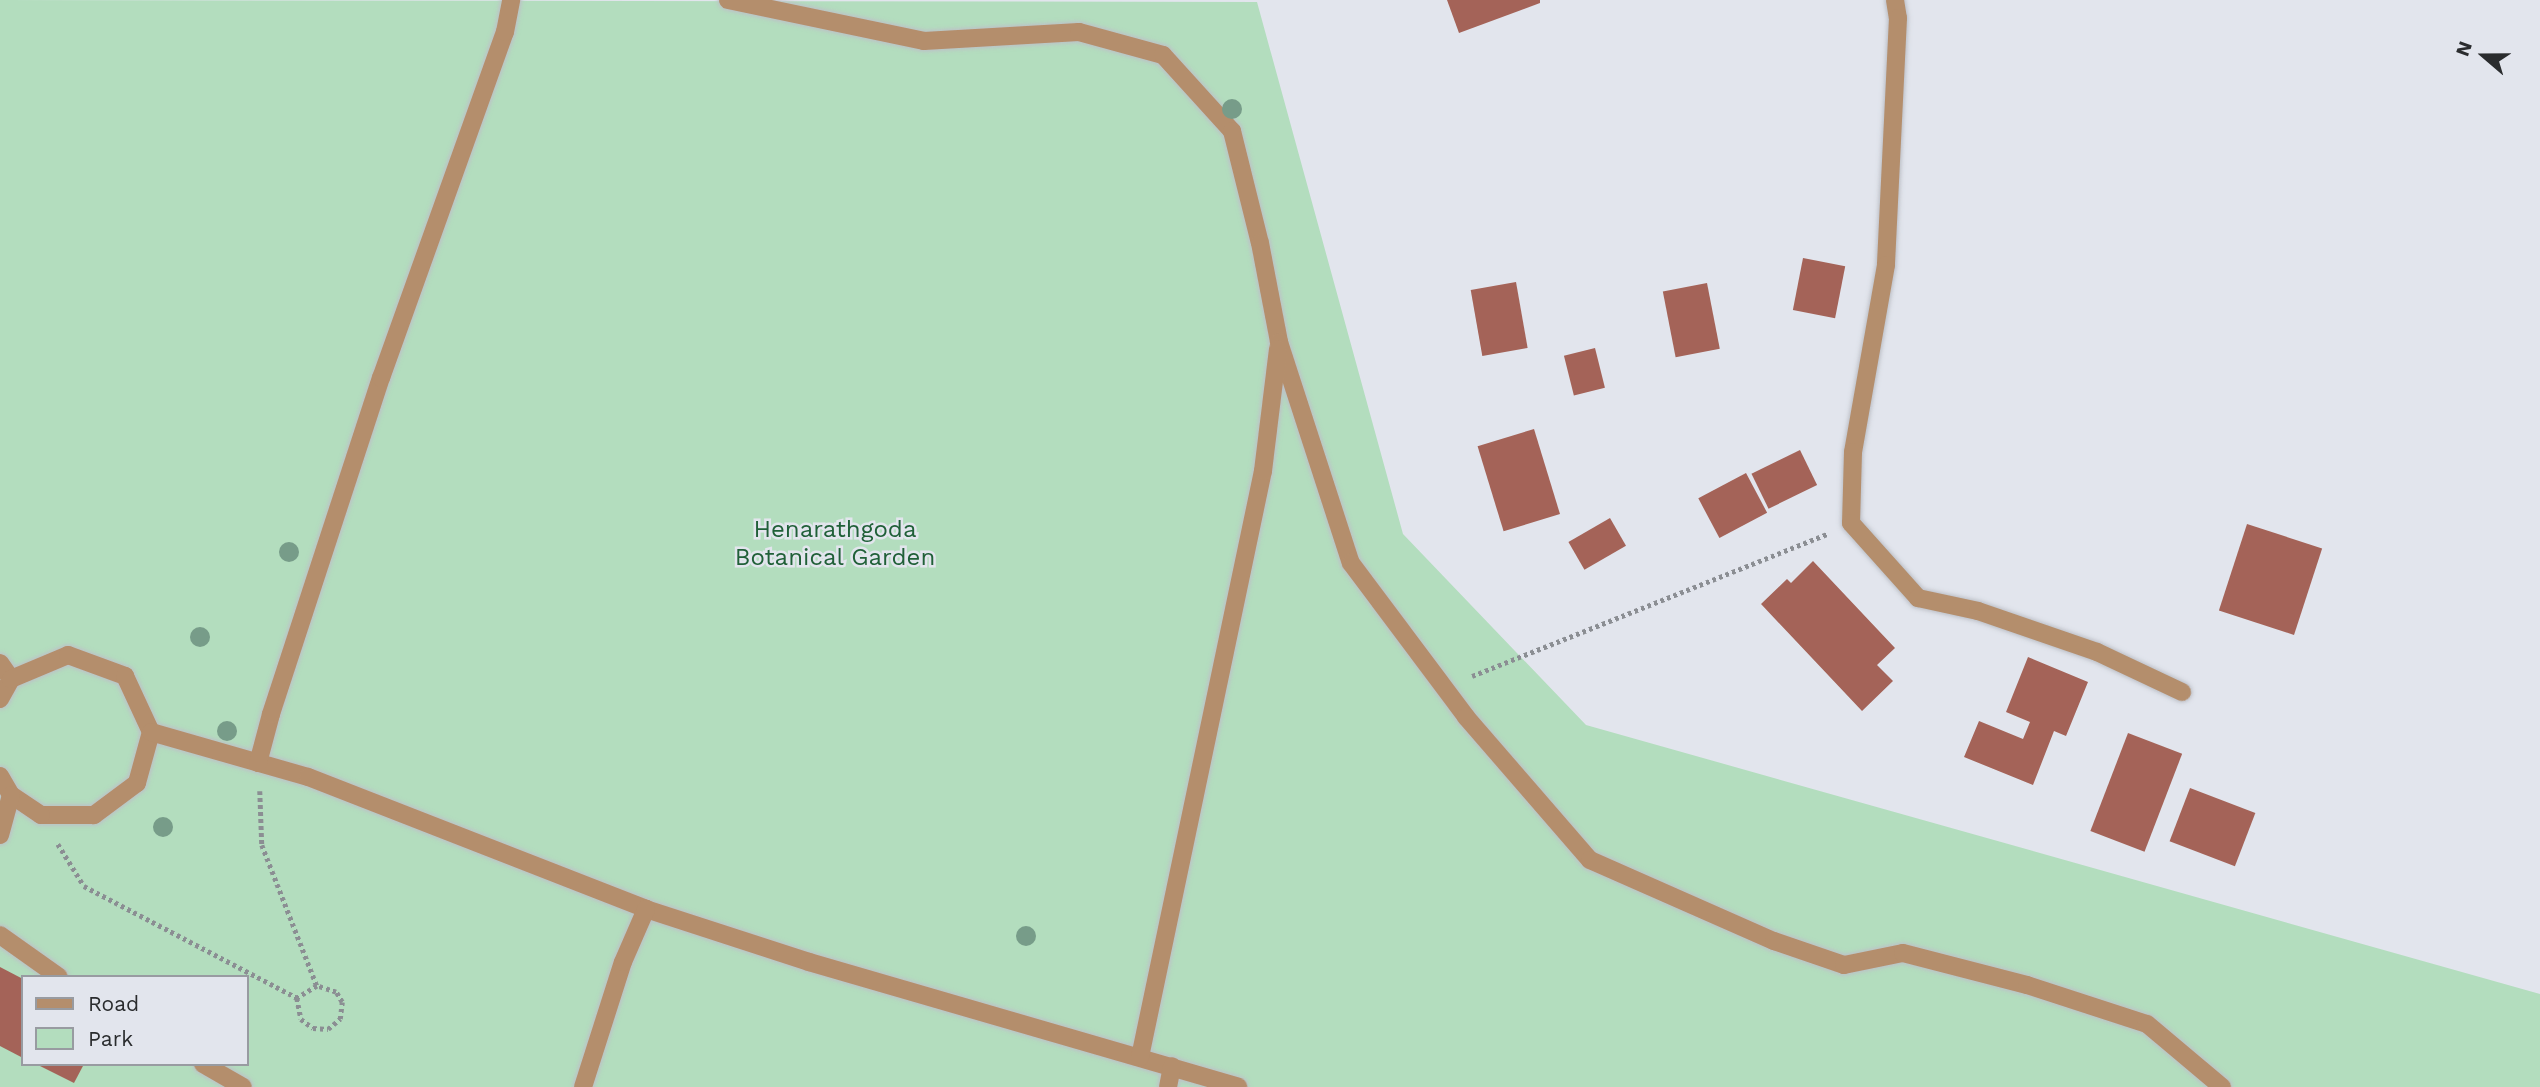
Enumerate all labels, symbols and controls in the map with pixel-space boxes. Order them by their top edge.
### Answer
north arrow [2449,21,2519,91]
text: N [2451,38,2477,59]
park label: Henarathgoda Botanical Garden [734,516,936,572]
legend [21,975,248,1066]
text: Road [88,991,139,1016]
text: Park [88,1026,133,1051]

